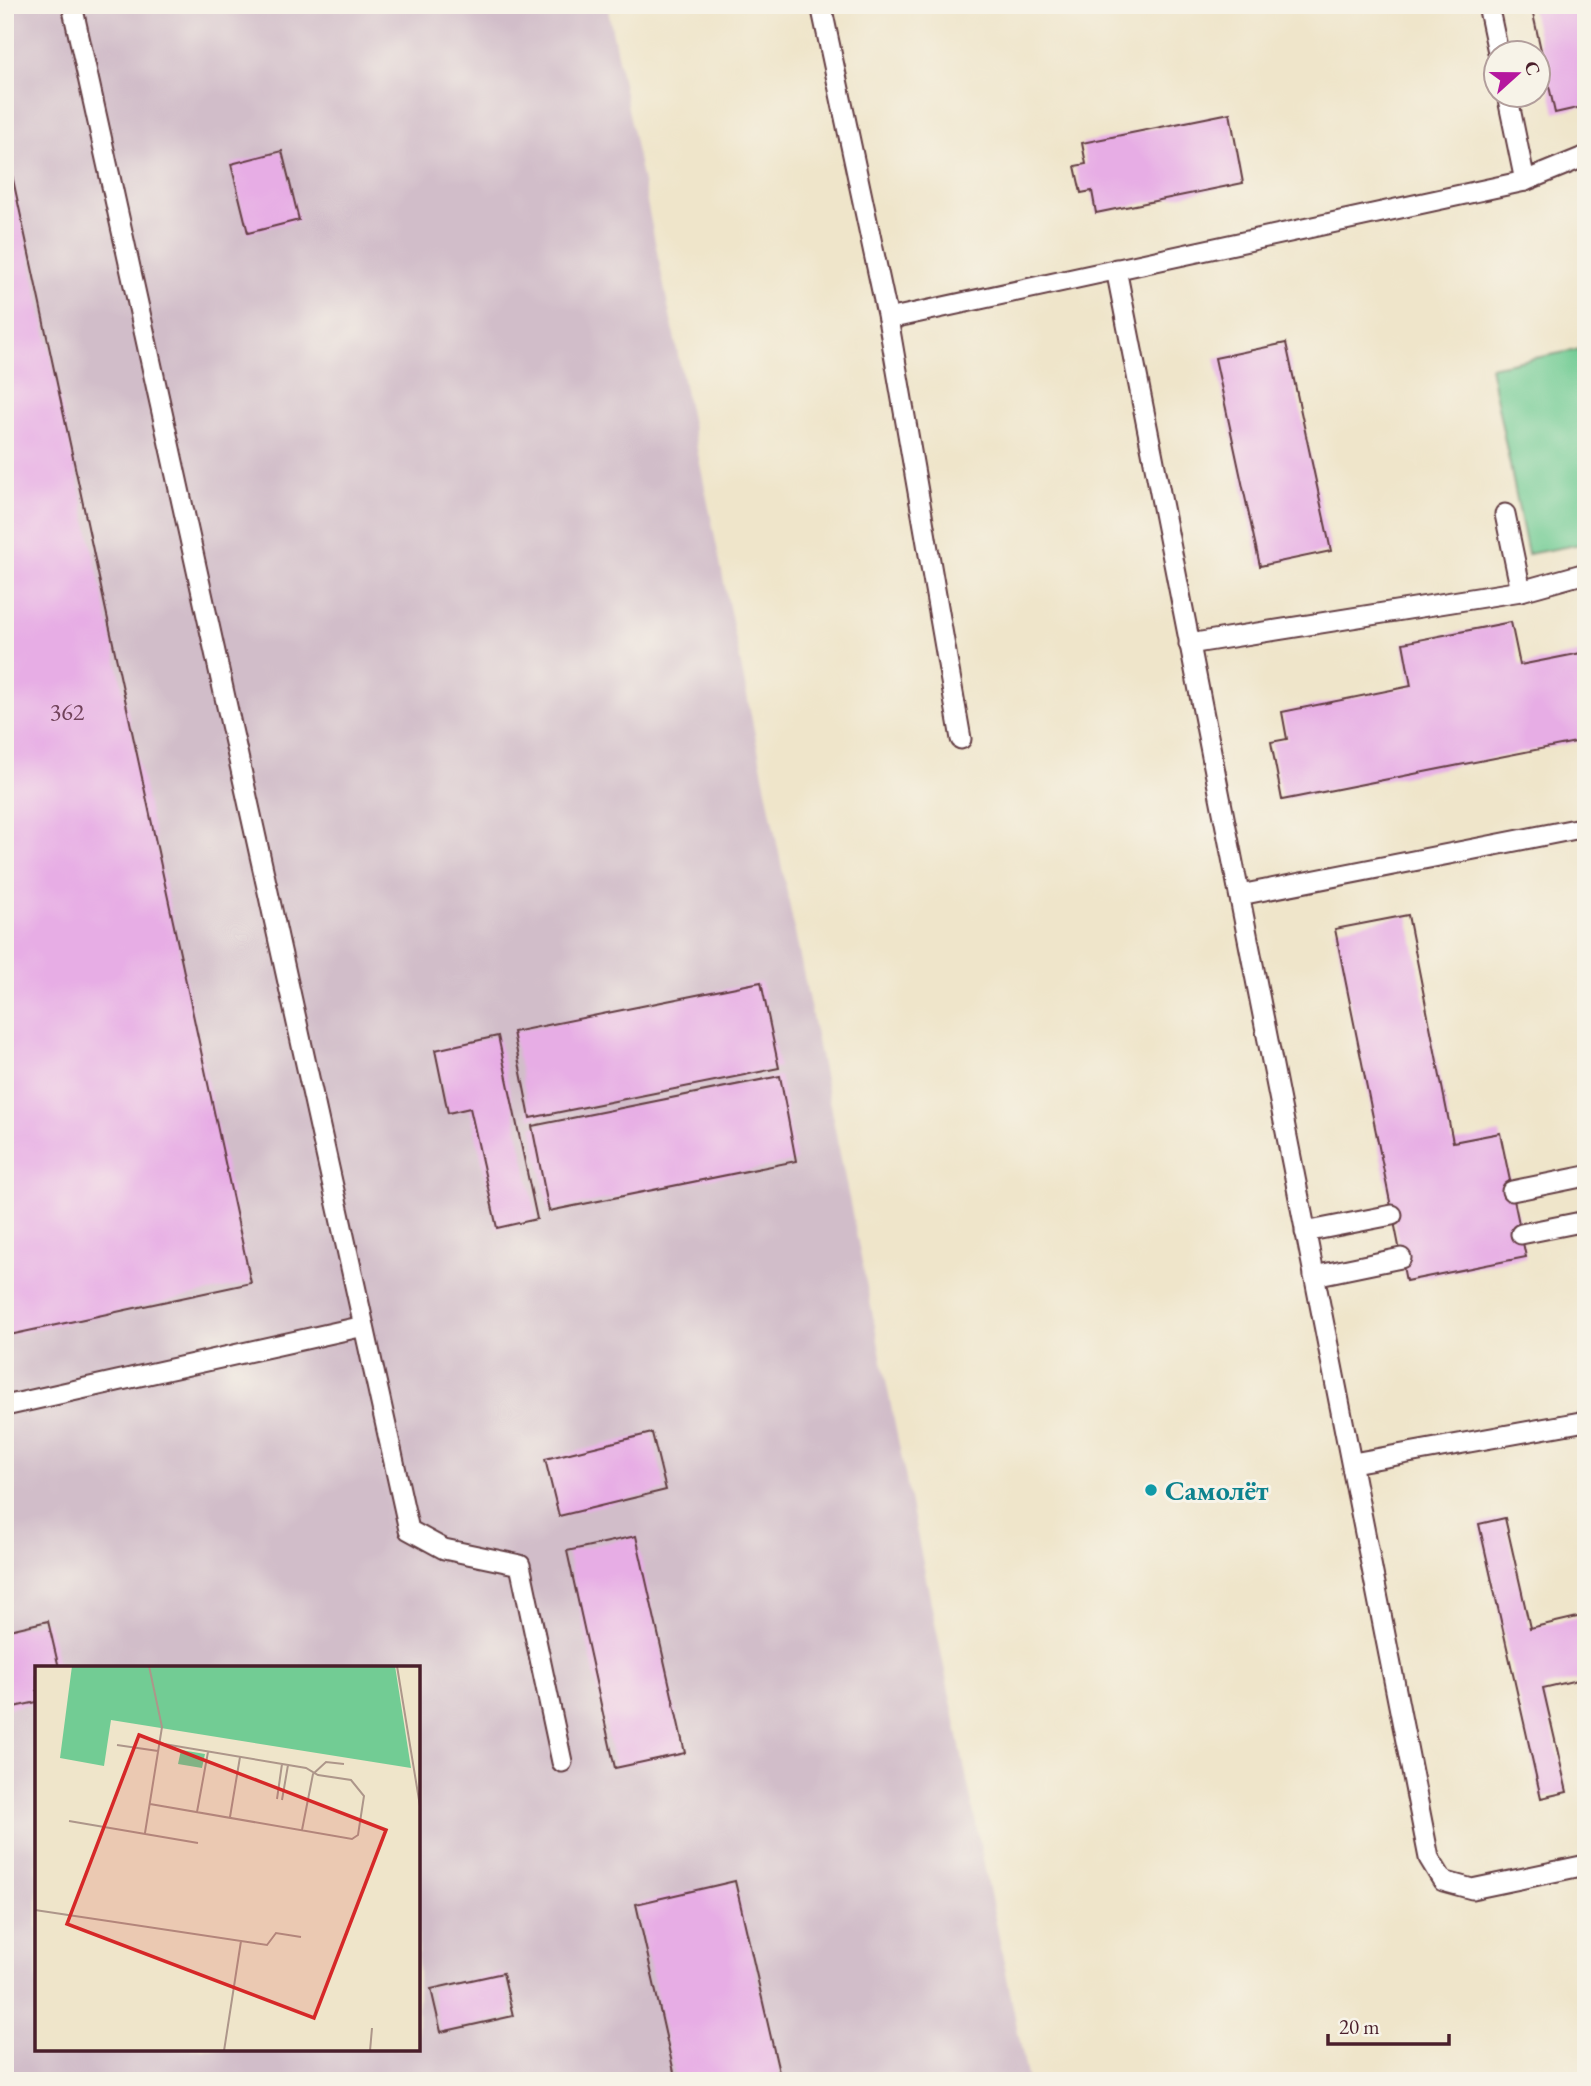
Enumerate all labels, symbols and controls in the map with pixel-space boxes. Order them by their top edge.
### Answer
north arrow [1482,38,1552,108]
text: С [1518,57,1546,79]
house number: 362 [50,696,85,727]
place label: Самолёт [1165,1472,1269,1508]
marker: Самолёт [1143,1482,1159,1498]
inset map [35,1666,420,2051]
scale bar [1328,2002,1449,2046]
text: 20 m [1339,2013,1380,2040]

